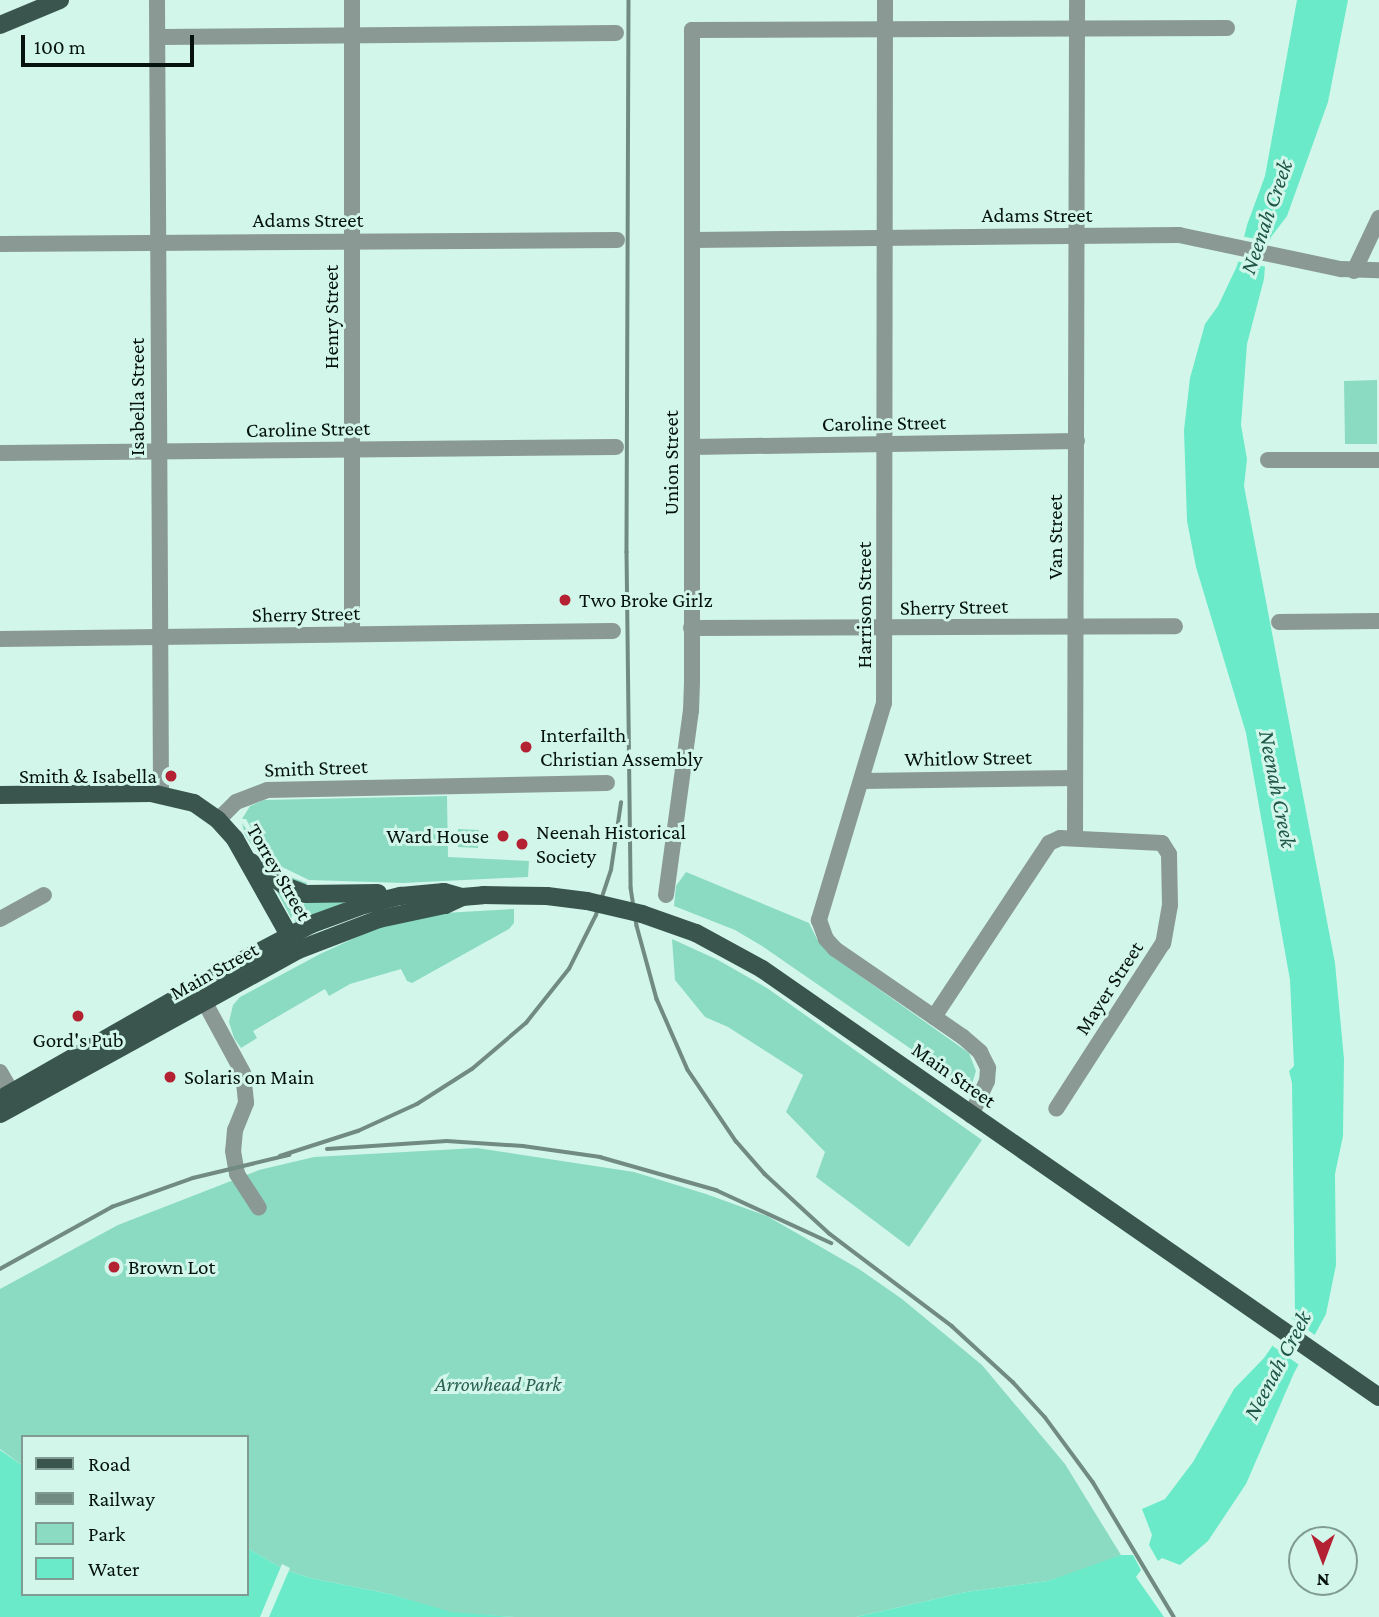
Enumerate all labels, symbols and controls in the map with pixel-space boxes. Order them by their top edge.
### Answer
scale bar [24,21,198,65]
text: 100 m [34,35,86,59]
water label: Neenah Creek [1234,156,1298,278]
street label: Adams Street [982,202,1092,228]
street label: Adams Street [253,207,363,233]
street label: Henry Street [318,265,344,369]
street label: Isabella Street [124,338,150,456]
street label: Caroline Street [822,409,946,437]
street label: Union Street [658,410,684,516]
street label: Caroline Street [246,415,370,443]
street label: Van Street [1042,494,1068,580]
street label: Harrison Street [851,541,877,669]
place label: Two Broke Girlz [579,587,713,613]
marker: Two Broke Girlz [557,592,573,608]
street label: Sherry Street [900,593,1008,621]
street label: Sherry Street [252,600,360,628]
place label: Interfailth Christian Assembly [540,722,703,772]
water label: Neenah Creek [1253,728,1303,850]
marker: Interfailth Christian Assembly [518,739,534,755]
street label: Whitlow Street [904,744,1032,772]
street label: Smith Street [264,754,368,782]
place label: Smith & Isabella [19,763,157,789]
marker: Smith & Isabella [163,768,179,784]
street label: Torrey Street [241,819,317,925]
place label: Neenah Historical Society [536,819,686,869]
place label: Ward House [386,823,489,849]
marker: Ward House [495,828,511,844]
marker: Neenah Historical Society [514,836,530,852]
street label: Main Street [165,936,263,1006]
street label: Mayer Street [1069,937,1149,1039]
marker: Gord's Pub [70,1008,86,1024]
place label: Gord's Pub [32,1027,124,1053]
street label: Main Street [907,1037,1001,1113]
place label: Solaris on Main [184,1064,314,1090]
marker: Solaris on Main [162,1069,178,1085]
place label: Brown Lot [128,1254,215,1280]
marker: Brown Lot [106,1259,122,1275]
water label: Neenah Creek [1237,1306,1317,1424]
park label: Arrowhead Park [435,1371,561,1397]
legend [21,1435,248,1596]
text: Road [88,1452,131,1476]
text: Railway [88,1487,155,1511]
text: Park [88,1522,125,1546]
north arrow [1288,1526,1358,1596]
text: Water [88,1557,140,1581]
text: N [1317,1570,1329,1591]

